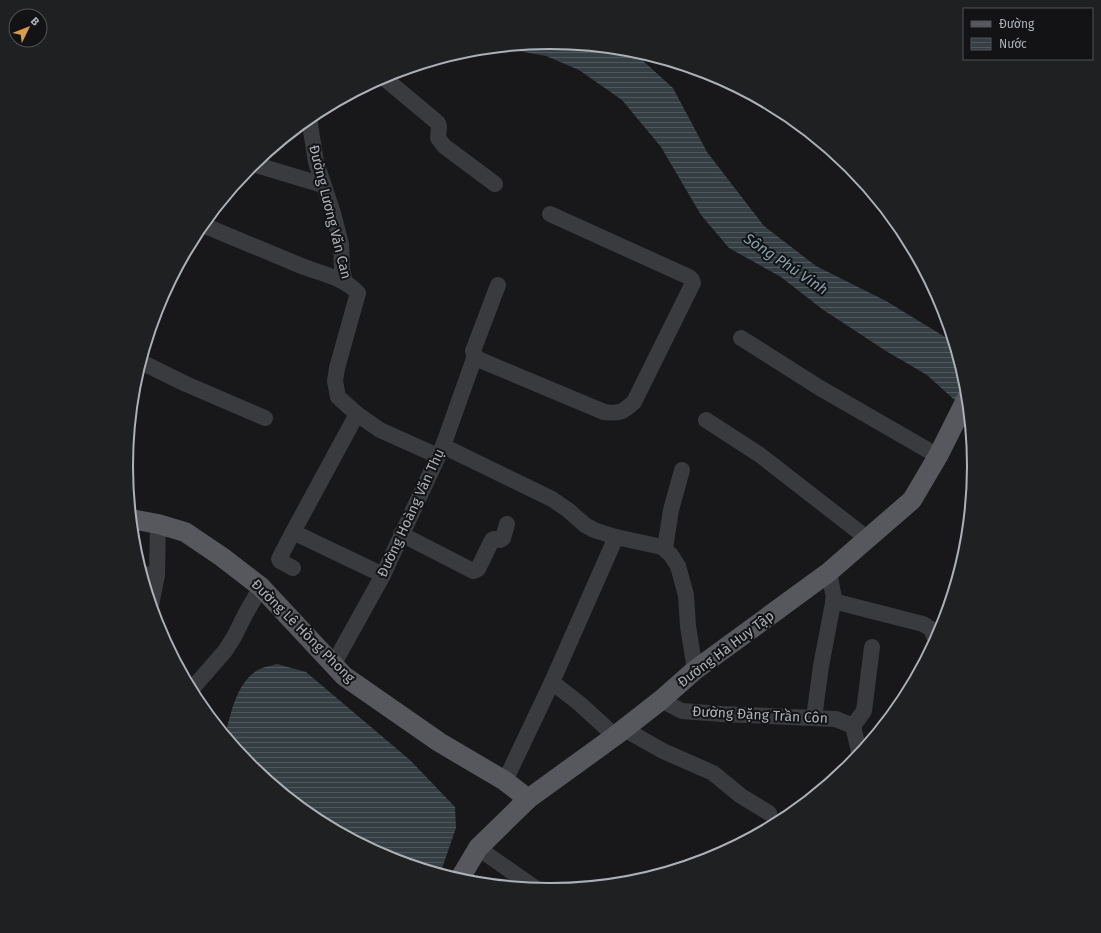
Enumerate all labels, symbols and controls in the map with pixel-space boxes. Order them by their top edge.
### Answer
north arrow [8,8,48,48]
legend [963,8,1093,60]
text: B [28,15,42,29]
text: Đường [999,17,1035,31]
text: Nước [999,37,1027,51]
street label: Đường Lương Văn Can [305,143,355,281]
water label: Sông Phú Vinh [740,229,831,299]
street label: Đường Hoàng Văn Thụ [374,446,448,580]
street label: Đường Lê Hồng Phong [248,575,360,687]
street label: Đường Hà Huy Tập [674,607,778,691]
street label: Đường Đặng Trần Côn [692,702,828,727]

